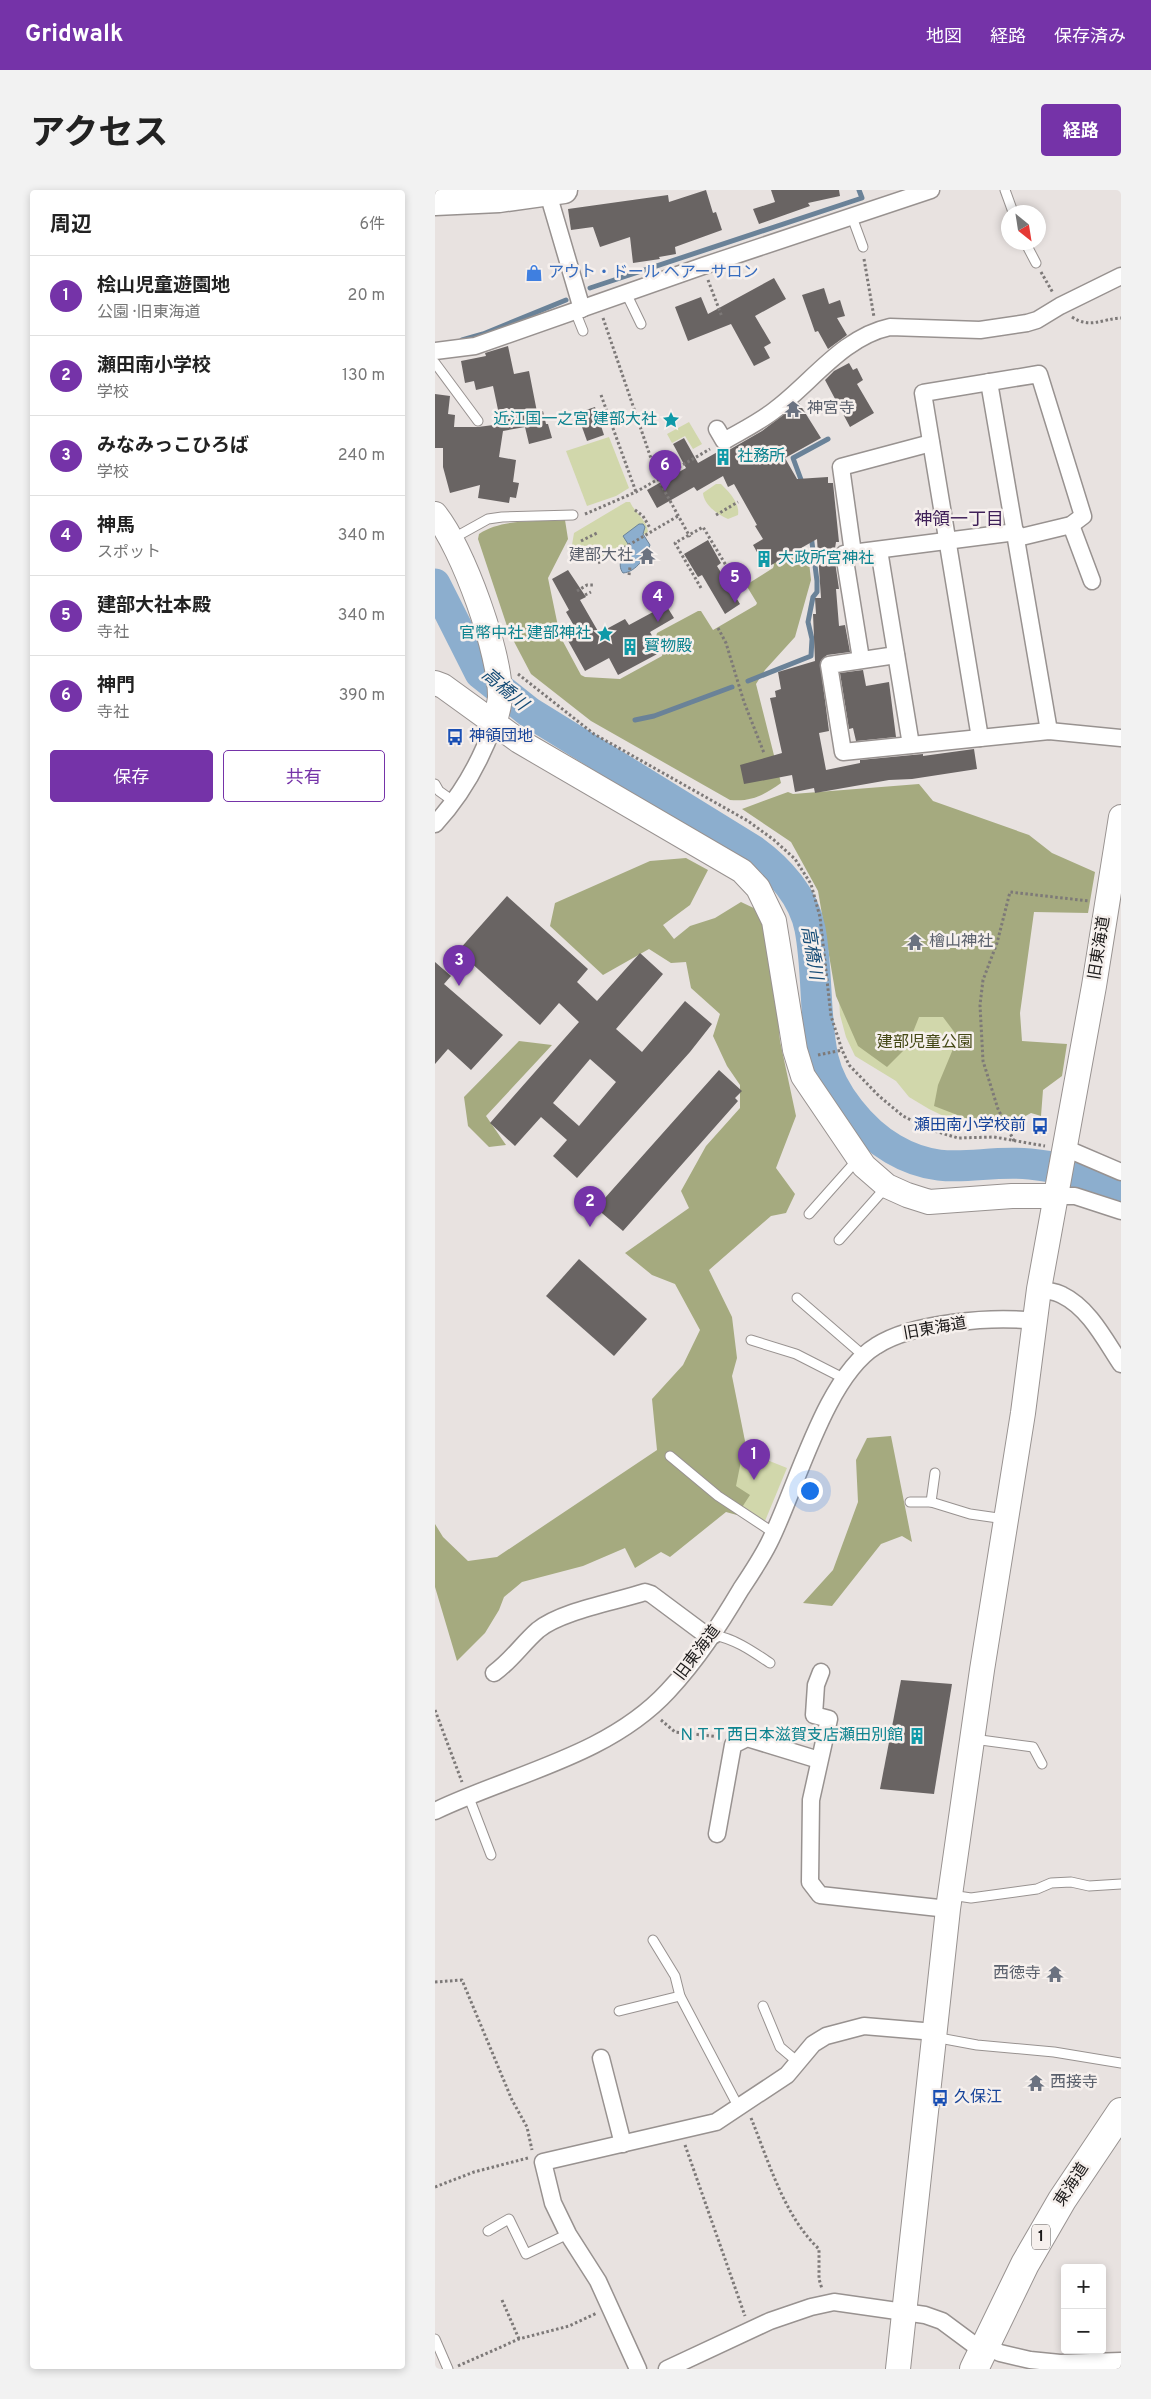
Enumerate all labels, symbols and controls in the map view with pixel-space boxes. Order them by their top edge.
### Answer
text: Gridwalk [25,20,123,50]
text: 地図 [926,26,962,49]
text: 経路 [990,26,1026,49]
text: 保存済み [1054,26,1126,49]
button: 経路 [1041,104,1121,156]
text: アクセス [30,113,168,157]
north arrow [1001,205,1046,250]
text: 周辺 [50,212,92,239]
text: 6件 [359,215,385,235]
shop icon: アウト・ドール ヘアーサロン [524,263,544,283]
place label: アウト・ドール ヘアーサロン [548,263,758,283]
text: 桧山児童遊園地 [97,274,230,298]
text: 1 [63,286,69,306]
text: 20 m [348,286,385,306]
text: 公園 · 旧東海道 [97,303,201,323]
text: 瀬田南小学校 [97,354,211,378]
text: 2 [61,366,71,386]
text: 130 m [342,366,385,386]
text: 学校 [97,383,129,403]
temple icon: 神宮寺 [783,399,803,419]
place label: 神宮寺 [807,399,855,419]
place label: 近江国一之宮 建部大社 [493,410,657,430]
place icon: 近江国一之宮 建部大社 [661,410,681,430]
text: みなみっこひろば [97,434,249,458]
text: 3 [61,446,71,466]
text: 240 m [338,446,385,466]
building icon: 社務所 [713,447,733,467]
place label: 社務所 [737,447,785,467]
pin: 6 [649,450,681,491]
text: 学校 [97,463,129,483]
district label: 神領一丁目 [914,509,1004,532]
text: 神馬 [97,514,135,538]
text: 4 [61,526,71,546]
text: 340 m [338,526,385,546]
text: スポット [97,543,161,563]
place label: 建部大社 [569,546,633,566]
temple icon: 建部大社 [637,546,657,566]
building icon: 大政所宮神社 [754,549,774,569]
place label: 大政所宮神社 [778,549,874,569]
pin: 5 [719,562,751,603]
pin: 4 [642,581,674,622]
text: 建部大社本殿 [97,594,211,618]
text: 5 [61,606,71,626]
text: 340 m [338,606,385,626]
text: 寺社 [97,623,129,643]
place label: 官幣中社 建部神社 [459,624,591,644]
place icon: 官幣中社 建部神社 [595,624,615,644]
building icon: 寳物殿 [620,637,640,657]
place label: 寳物殿 [644,637,692,657]
water label: 高橋川 [476,664,533,718]
text: 神門 [97,674,135,698]
text: 6 [61,686,71,706]
text: 390 m [339,686,385,706]
text: 寺社 [97,703,129,723]
bus stop icon: 神領団地 [445,727,465,747]
place label: 神領団地 [469,727,533,747]
button: 保存 [50,750,213,802]
button: 共有 [223,750,385,802]
street label: 旧東海道 [1085,915,1115,981]
water label: 高橋川 [795,925,827,983]
temple icon: 檜山神社 [905,932,925,952]
place label: 檜山神社 [929,932,993,952]
pin: 3 [443,945,475,986]
park label: 建部児童公園 [877,1033,973,1053]
place label: 瀬田南小学校前 [914,1116,1026,1136]
bus stop icon: 瀬田南小学校前 [1030,1116,1050,1136]
pin: 2 [574,1186,606,1227]
street label: 旧東海道 [902,1314,968,1344]
pin: 1 [738,1439,770,1480]
your location [797,1478,823,1504]
street label: 旧東海道 [671,1621,725,1685]
place label: ＮＴＴ西日本滋賀支店瀬田別館 [679,1726,903,1746]
building icon: ＮＴＴ西日本滋賀支店瀬田別館 [907,1726,927,1746]
place label: 西徳寺 [993,1964,1041,1984]
temple icon: 西徳寺 [1045,1964,1065,1984]
temple icon: 西接寺 [1026,2073,1046,2093]
place label: 西接寺 [1050,2073,1098,2093]
bus stop icon: 久保江 [930,2088,950,2108]
place label: 久保江 [954,2088,1002,2108]
street label: 東海道 [1051,2159,1093,2211]
road number: 1 [1032,2224,1050,2250]
map controls [1061,2264,1106,2354]
button: + [1061,2264,1106,2309]
button: − [1061,2309,1106,2354]

